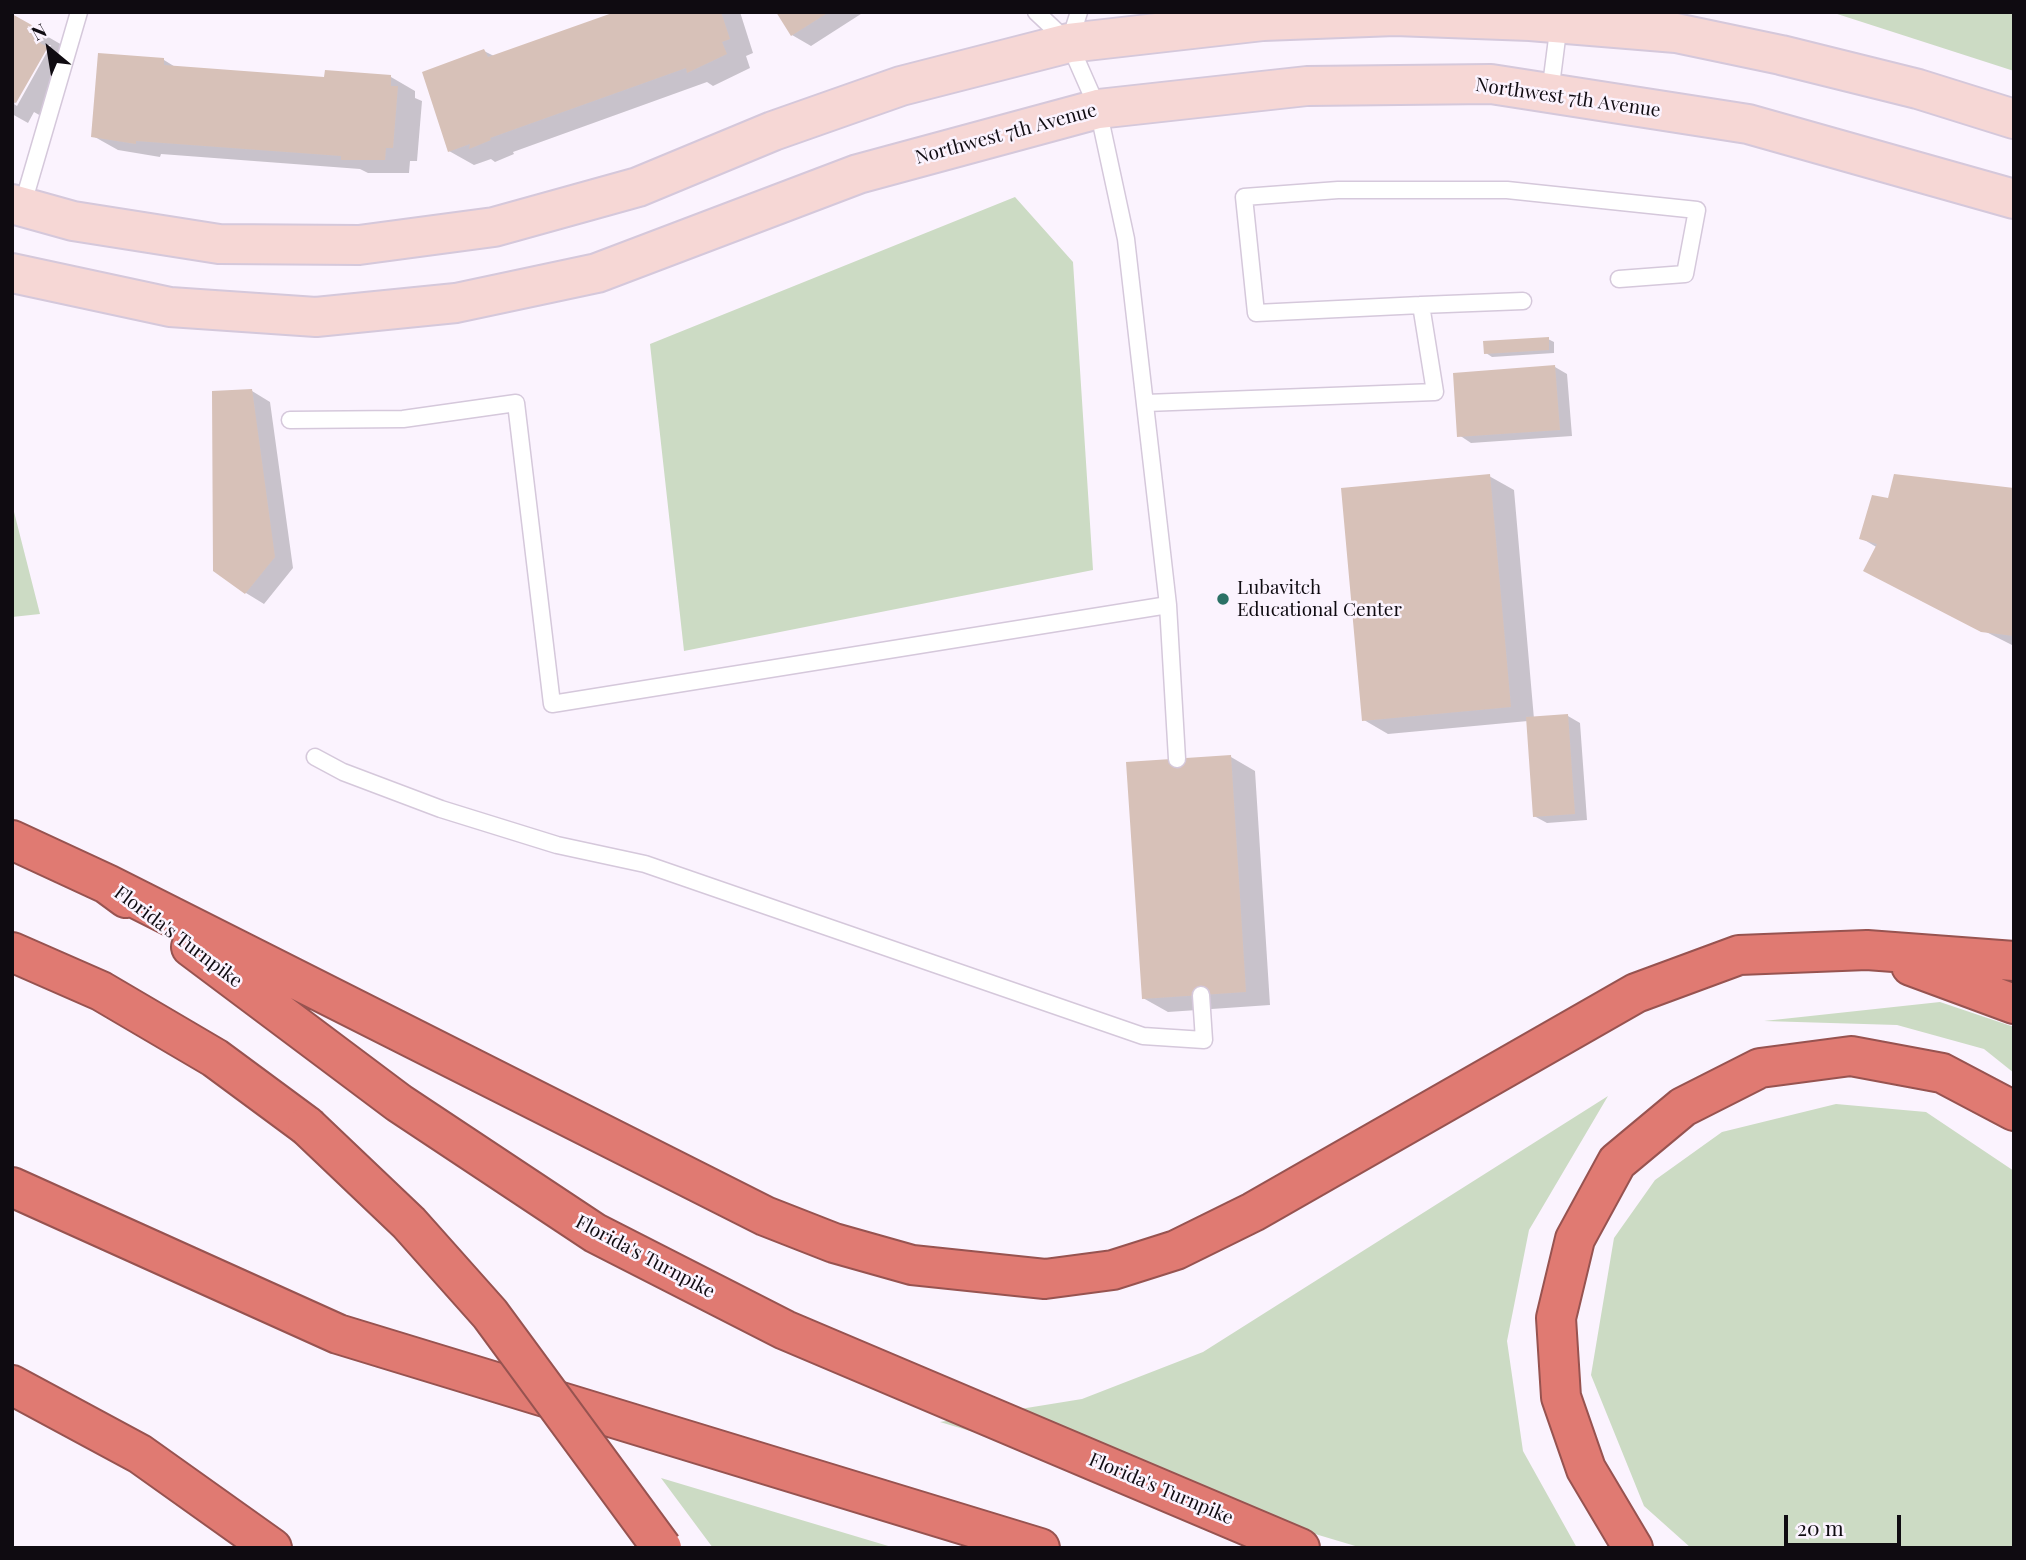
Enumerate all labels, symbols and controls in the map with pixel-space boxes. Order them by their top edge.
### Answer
north arrow [14,14,84,84]
text: N [26,16,51,46]
street label: Northwest 7th Avenue [1474,74,1662,122]
street label: Northwest 7th Avenue [913,99,1099,169]
place label: Lubavitch Educational Center [1237,577,1402,621]
marker: Lubavitch Educational Center [1215,591,1231,607]
street label: Florida's Turnpike [109,881,247,993]
street label: Florida's Turnpike [571,1211,719,1303]
street label: Florida's Turnpike [1085,1448,1237,1530]
scale bar [1788,1500,1905,1544]
text: 20 m [1797,1513,1844,1541]

